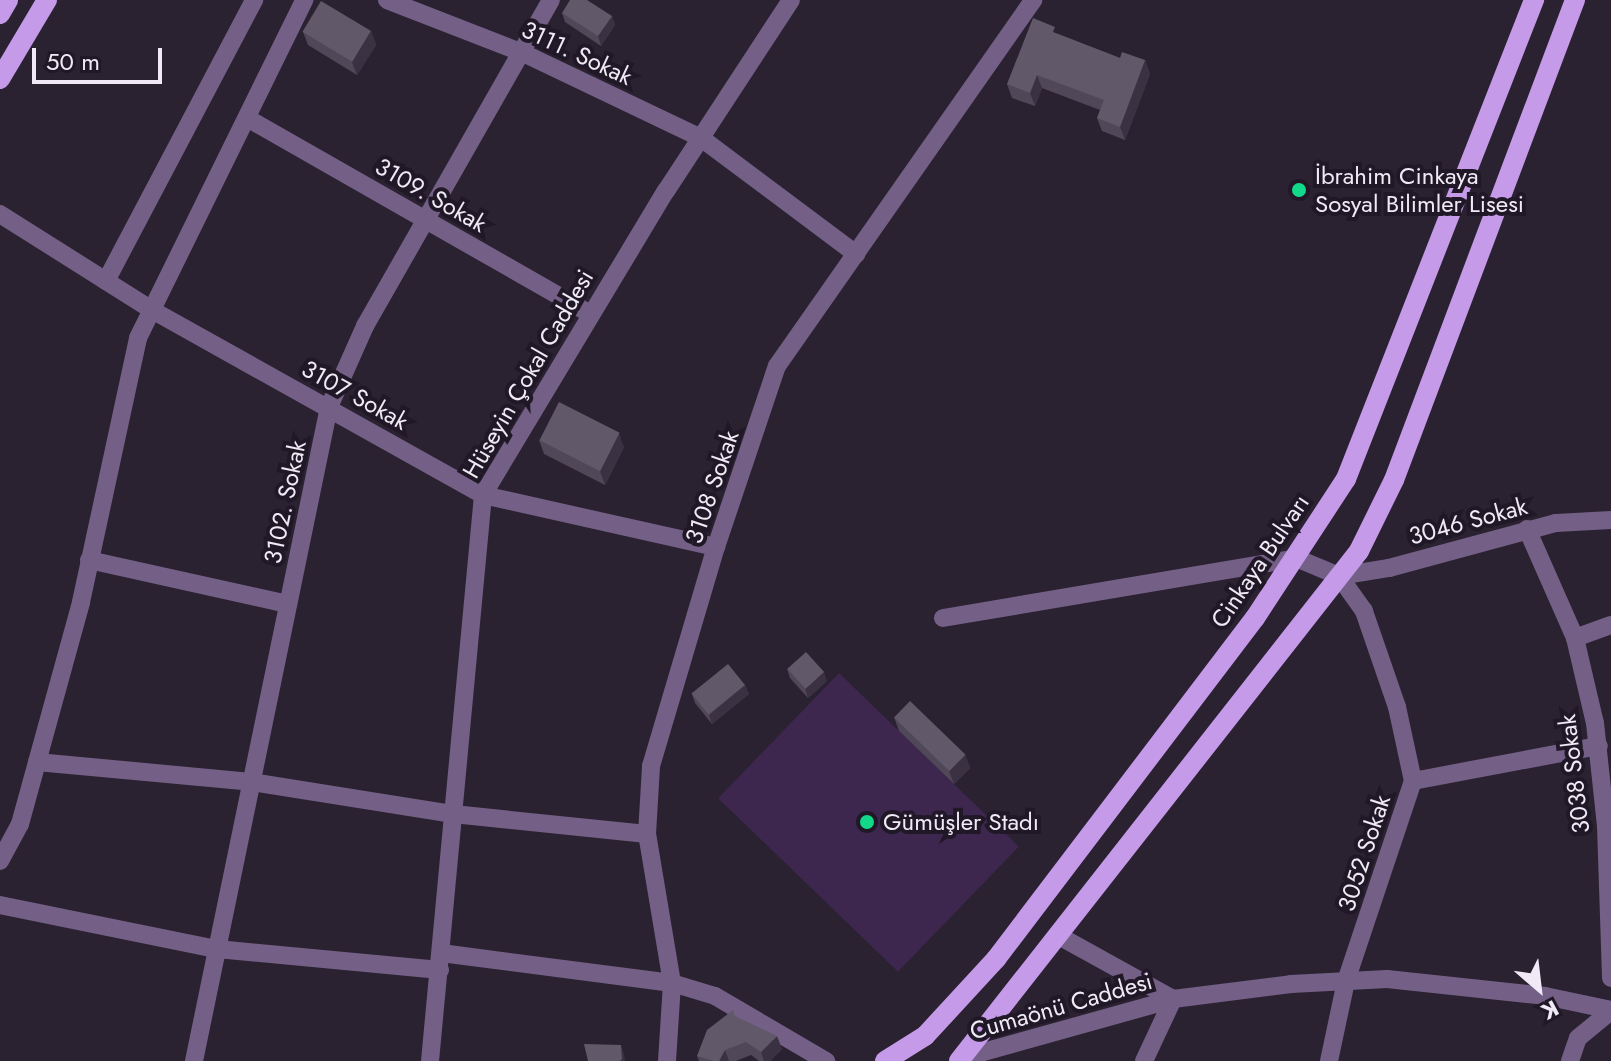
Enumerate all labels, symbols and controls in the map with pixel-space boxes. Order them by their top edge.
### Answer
street label: 3111. Sokak [517,15,637,91]
scale bar [36,32,166,82]
text: 50 m [46,44,100,79]
street label: 3109. Sokak [370,152,492,238]
place label: İbrahim Cinkaya Sosyal Bilimler Lisesi [1315,162,1524,218]
marker: İbrahim Cinkaya Sosyal Bilimler Lisesi [1290,181,1308,199]
street label: Hüseyin Çokal Caddesi [457,265,599,483]
street label: 3107 Sokak [297,354,413,436]
street label: 3108 Sokak [679,427,745,547]
street label: 3102. Sokak [258,438,312,566]
street label: Cinkaya Bulvarı [1205,489,1315,633]
street label: 3046 Sokak [1406,491,1530,551]
street label: 3038 Sokak [1552,713,1596,835]
street label: 3052 Sokak [1332,791,1396,915]
place label: Gümüşler Stadı [883,808,1039,836]
marker: Gümüşler Stadı [858,813,876,831]
north arrow [1499,949,1579,1029]
street label: Cumaönü Caddesi [966,966,1156,1046]
text: K [1536,992,1565,1028]

